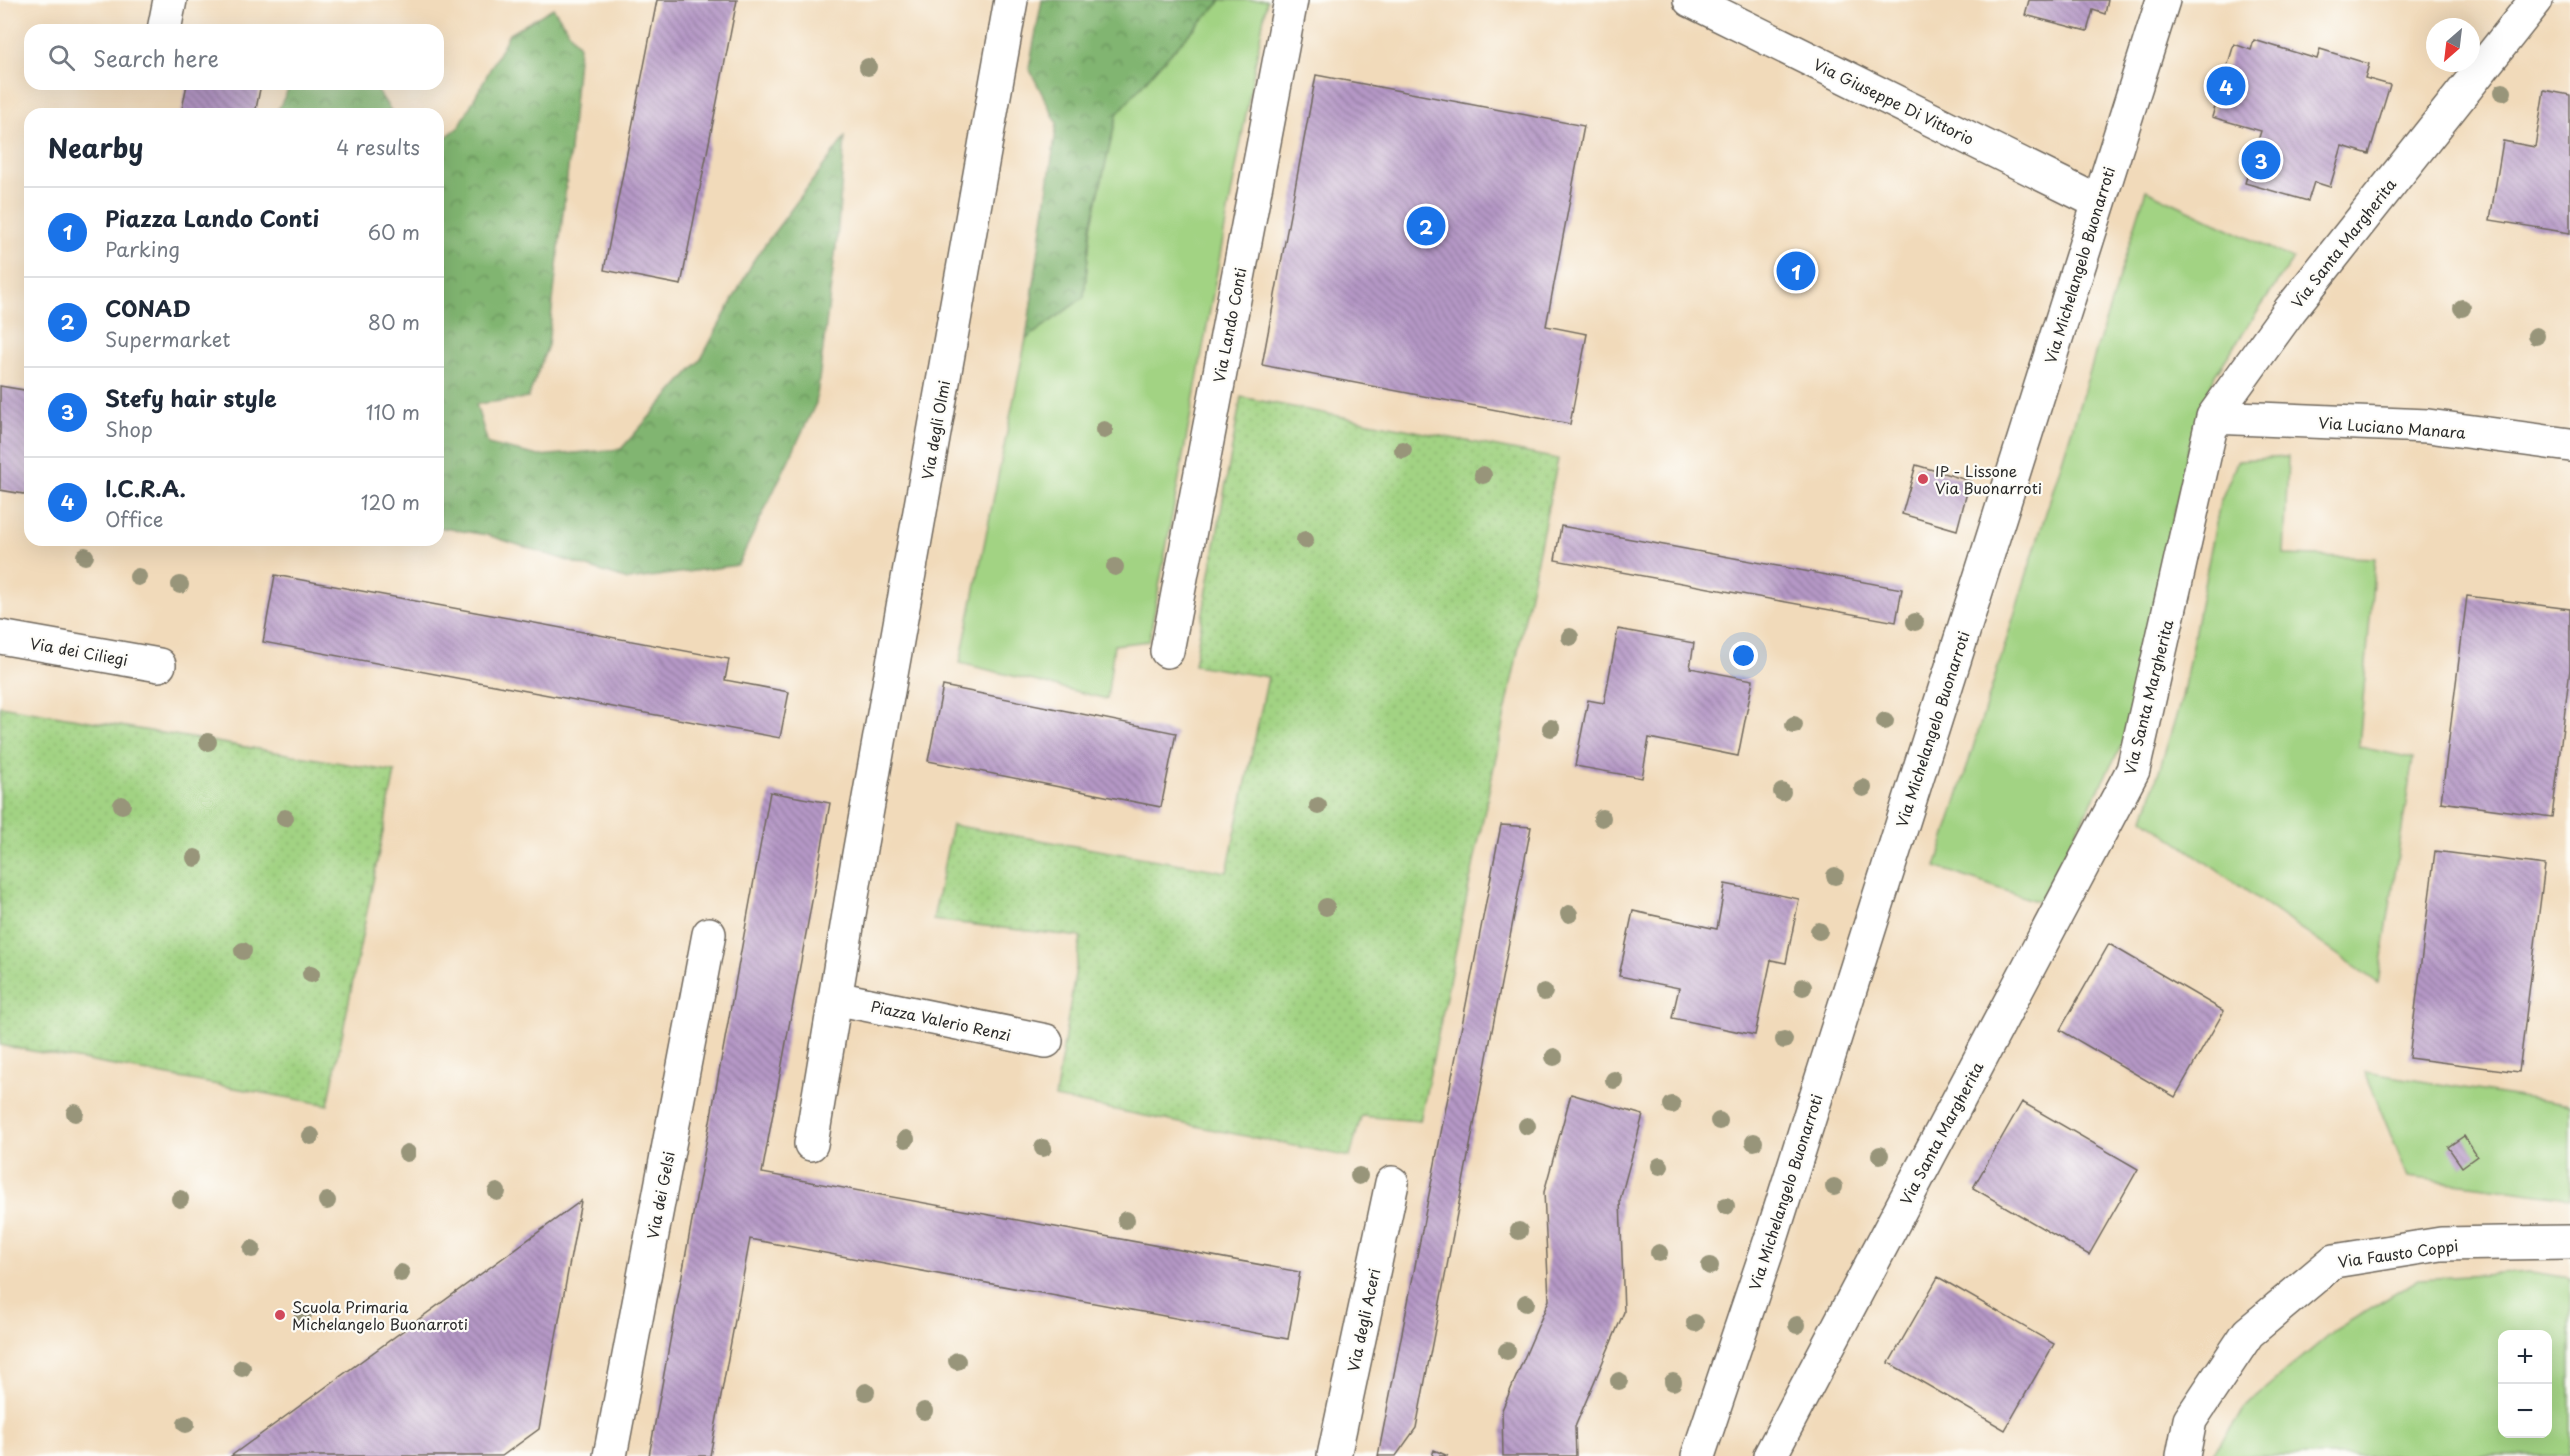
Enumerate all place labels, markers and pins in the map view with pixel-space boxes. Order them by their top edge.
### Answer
pin: 4 [2206,64,2246,109]
pin: 3 [2242,138,2280,182]
pin: 2 [1406,204,1446,248]
pin: 1 [1776,248,1816,294]
place label: IP - Lissone Via Buonarroti [1935,459,2042,499]
marker: IP - Lissone Via Buonarroti [1916,472,1930,486]
place label: Scuola Primaria Michelangelo Buonarroti [292,1295,468,1335]
marker: Scuola Primaria Michelangelo Buonarroti [273,1308,287,1322]

